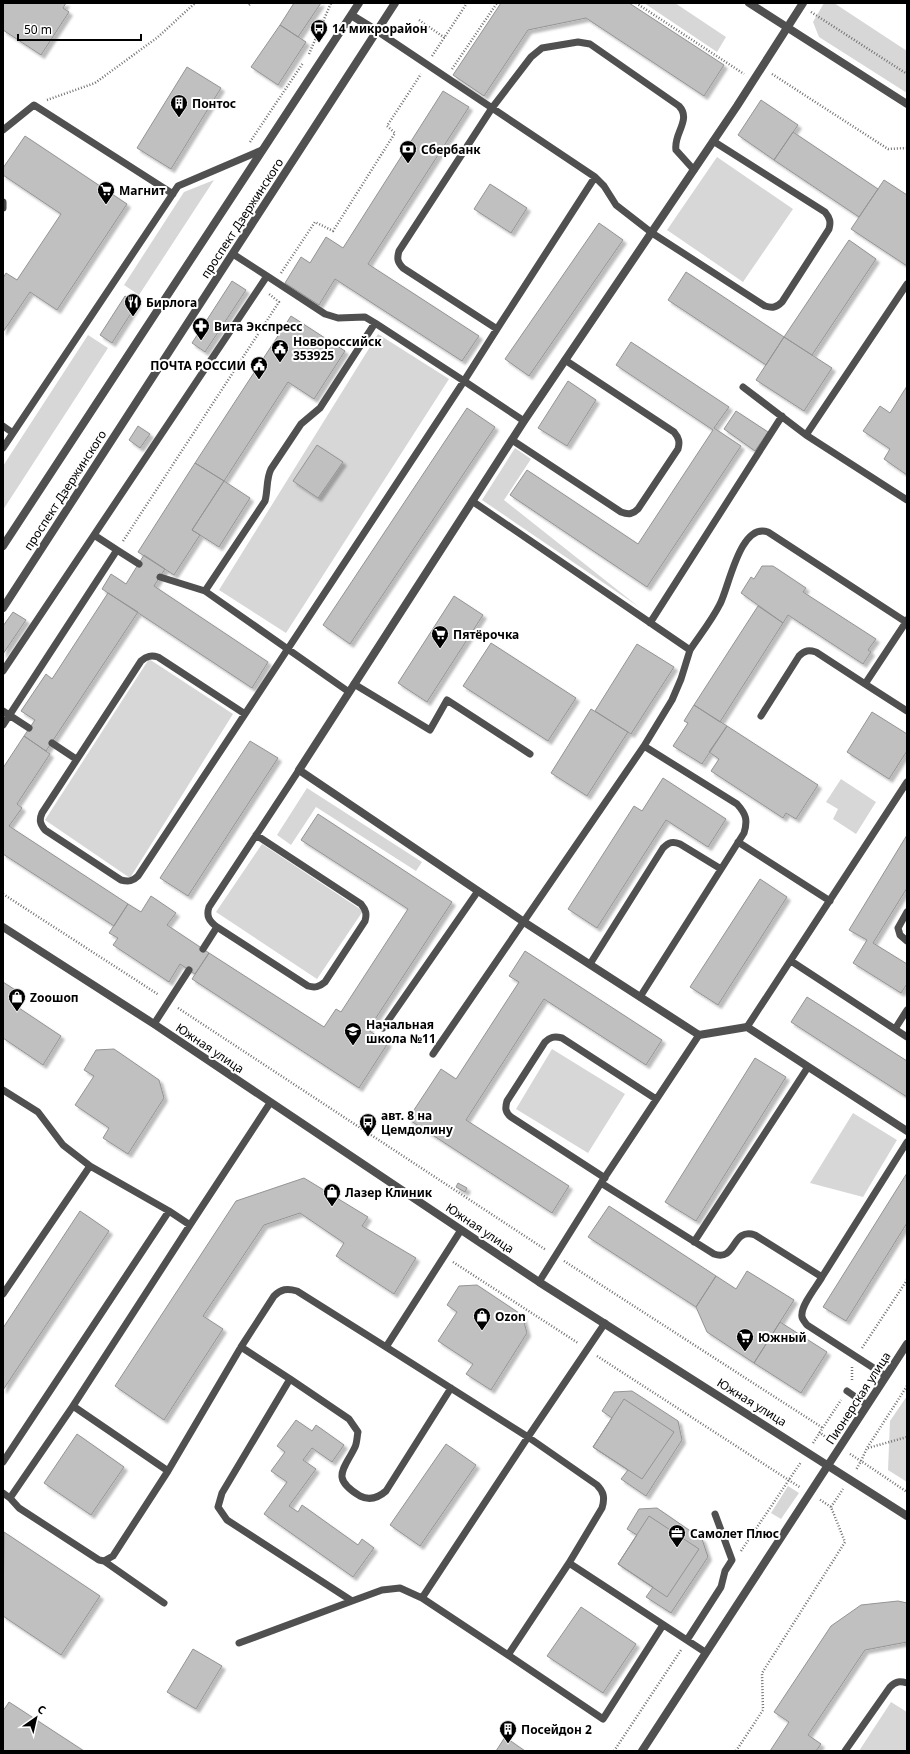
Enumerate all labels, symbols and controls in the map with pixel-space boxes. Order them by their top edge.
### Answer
scale bar [18,16,141,42]
bus stop icon: 14 микрорайон [309,18,329,43]
place label: 14 микрорайон [332,20,428,37]
text: 50 m [24,21,52,38]
building icon: Понтос [169,93,189,118]
place label: Понтос [192,95,236,112]
bank icon: Сбербанк [398,139,418,164]
place label: Сбербанк [421,141,481,158]
street label: проспект Дзержинского [197,155,287,281]
supermarket icon: Магнит [96,180,116,205]
place label: Магнит [119,182,165,199]
restaurant icon: Бирлога [123,292,143,317]
place label: Бирлога [146,294,197,311]
pharmacy icon: Вита Экспресс [191,316,211,341]
place label: Вита Экспресс [214,318,303,335]
place label: Новороссийск 353925 [293,333,382,364]
public building icon: Новороссийск 353925 [270,338,290,363]
public building icon: ПОЧТА РОССИИ [249,355,269,380]
place label: ПОЧТА РОССИИ [150,357,246,374]
street label: проспект Дзержинского [20,427,110,553]
supermarket icon: Пятёрочка [430,624,450,649]
place label: Пятёрочка [453,626,519,643]
shop icon: Zooшоп [7,987,27,1012]
place label: Zooшоп [30,989,79,1006]
place label: Начальная школа №11 [366,1016,436,1047]
street label: Южная улица [172,1019,248,1077]
school or university icon: Начальная школа №11 [343,1021,363,1046]
place label: авт. 8 на Цемдолину [381,1107,453,1138]
bus stop icon: авт. 8 на Цемдолину [358,1112,378,1137]
shop icon: Лазер Клиник [322,1182,342,1207]
place label: Лазер Клиник [345,1184,433,1201]
street label: Южная улица [442,1199,518,1257]
shop icon: Ozon [472,1306,492,1331]
place label: Ozon [495,1308,526,1325]
supermarket icon: Южный [735,1327,755,1352]
place label: Южный [758,1329,807,1346]
street label: Пионерская улица [822,1348,894,1448]
street label: Южная улица [714,1374,790,1430]
office icon: Самолет Плюс [667,1523,687,1548]
place label: Самолет Плюс [690,1525,779,1542]
north arrow [16,1698,56,1738]
text: С [35,1701,49,1718]
building icon: Посейдон 2 [498,1719,518,1744]
place label: Посейдон 2 [521,1721,592,1738]

